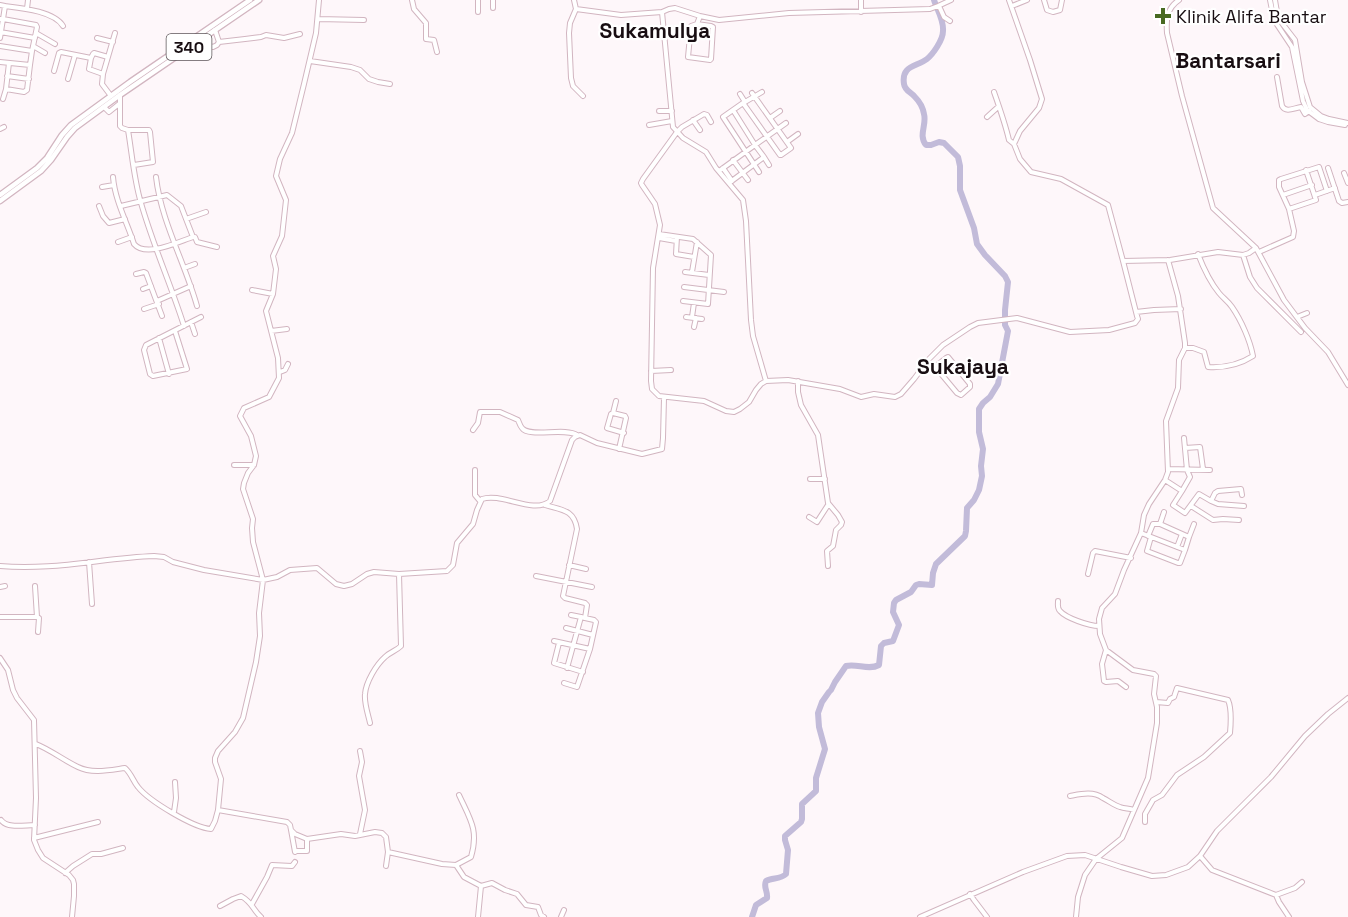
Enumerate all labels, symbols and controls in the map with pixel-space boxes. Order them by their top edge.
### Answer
place label: Klinik Alifa Bantar [1176,5,1327,28]
marker: Klinik Alifa Bantar [1154,7,1172,25]
district label: Sukamulya [600,17,710,44]
road number: 340 [166,34,212,60]
district label: Bantarsari [1175,47,1281,74]
district label: Sukajaya [917,353,1009,380]

